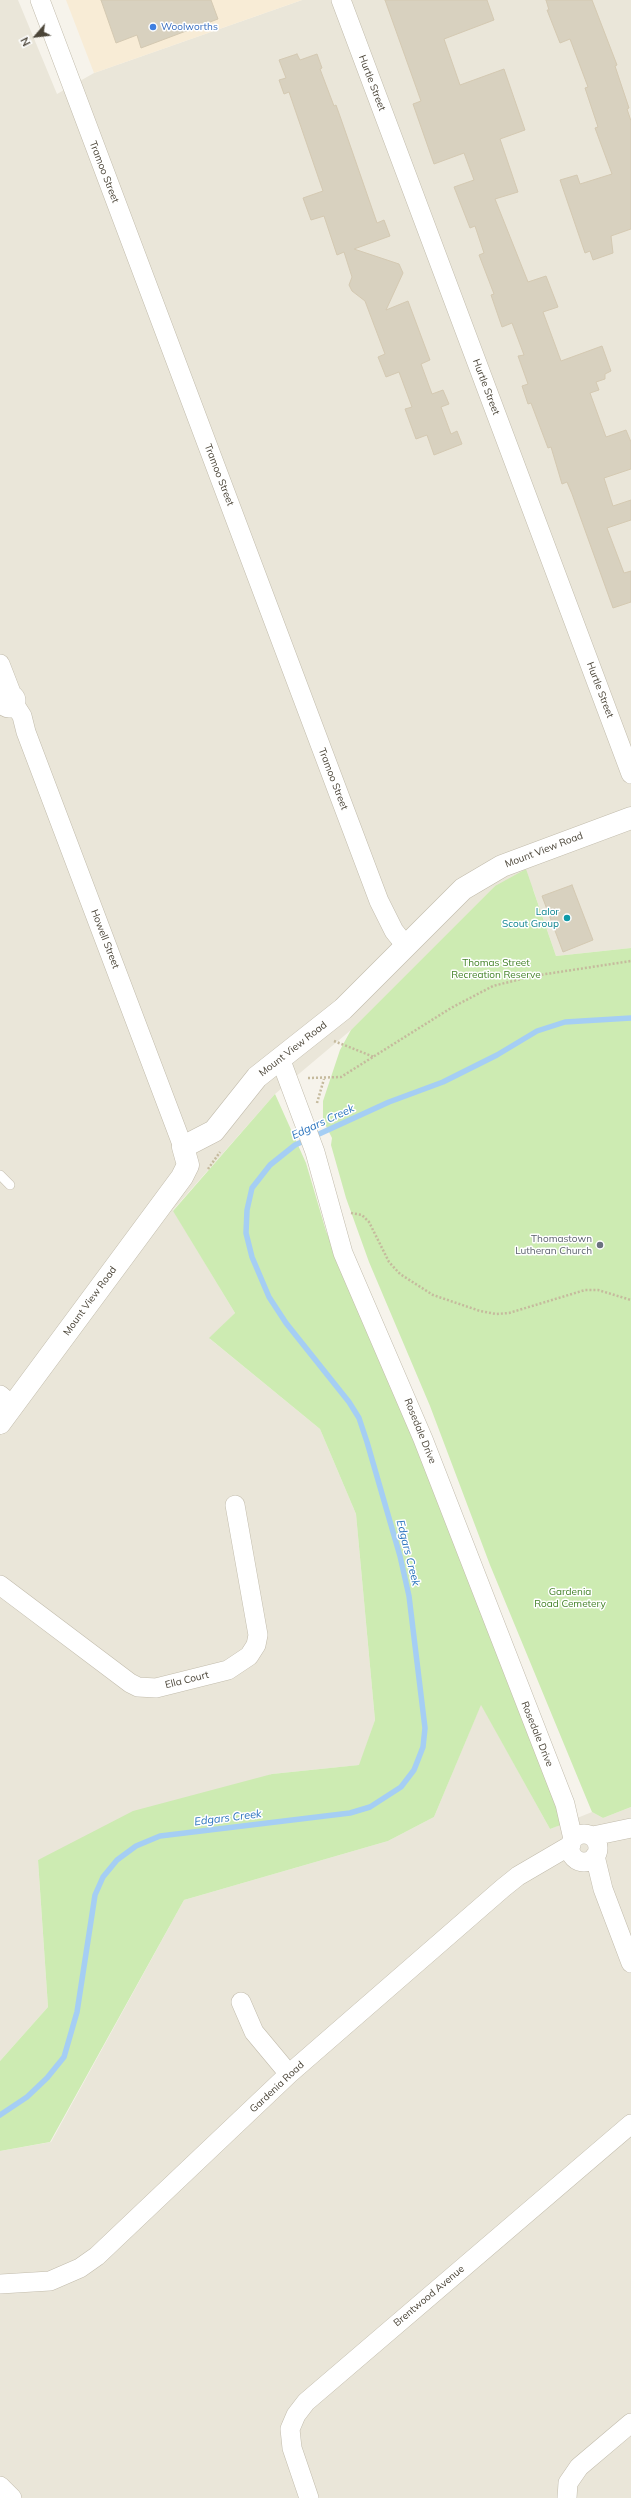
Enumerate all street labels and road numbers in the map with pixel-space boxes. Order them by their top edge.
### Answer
street label: Hurtle Street [356,53,388,113]
street label: Tramoo Street [87,139,121,205]
street label: Hurtle Street [470,357,502,417]
street label: Tramoo Street [202,442,236,508]
street label: Hurtle Street [584,660,616,720]
street label: Tramoo Street [316,746,350,812]
street label: Mount View Road [503,830,585,870]
street label: Howell Street [88,908,122,970]
street label: Mount View Road [257,1019,329,1079]
street label: Mount View Road [61,1264,119,1338]
street label: Rosedale Drive [401,1397,439,1465]
street label: Ella Court [164,1669,210,1691]
street label: Rosedale Drive [518,1700,556,1768]
street label: Gardenia Road [247,2059,307,2115]
street label: Brentwood Avenue [391,2263,467,2329]

